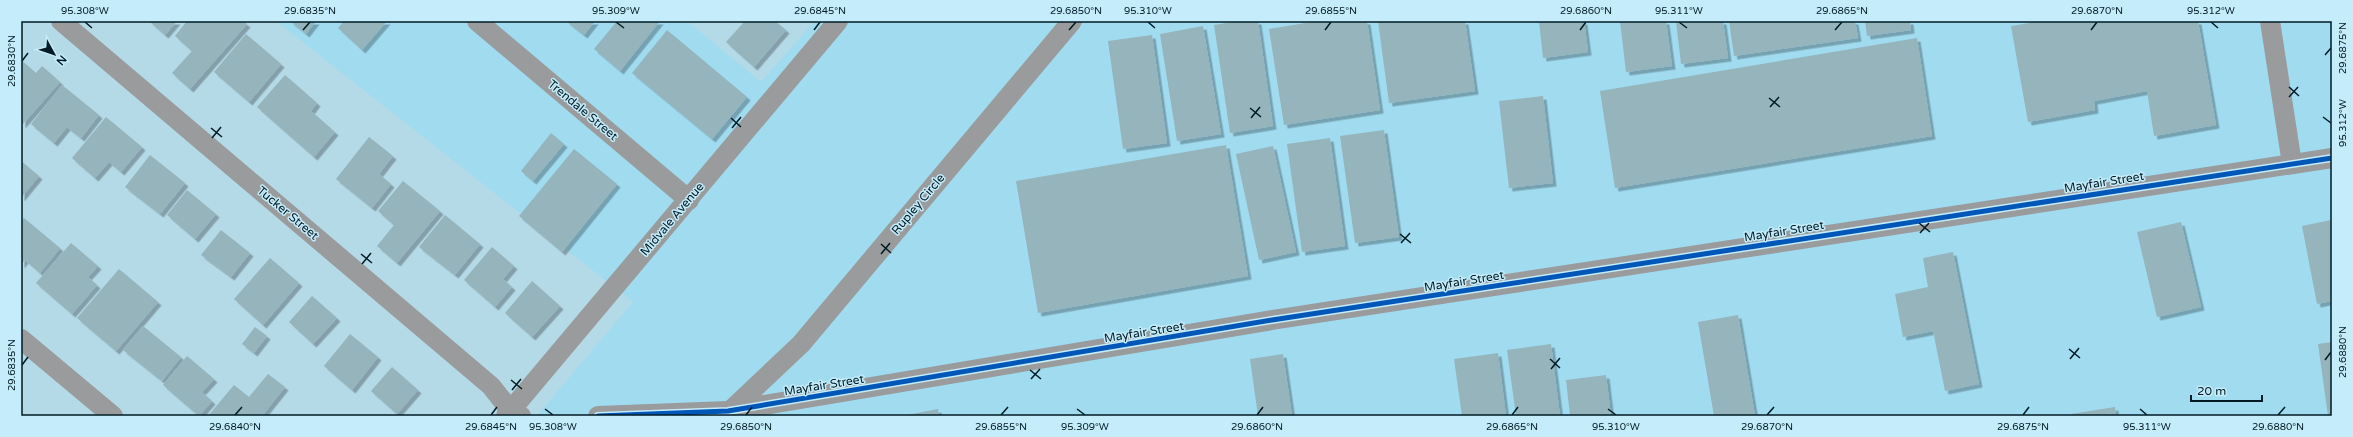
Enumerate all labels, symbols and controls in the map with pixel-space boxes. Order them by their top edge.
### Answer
text: 95.308°W [61,5,109,17]
text: 29.6835°N [284,5,336,17]
text: 95.309°W [592,5,640,17]
text: 29.6845°N [794,5,846,17]
text: 29.6850°N [1050,5,1102,17]
text: 95.310°W [1124,5,1172,17]
text: 29.6855°N [1305,5,1357,17]
text: 29.6860°N [1560,5,1612,17]
text: 95.311°W [1655,5,1703,17]
text: 29.6865°N [1816,5,1868,17]
text: 29.6870°N [2071,5,2123,17]
text: 95.312°W [2187,5,2235,17]
text: 29.6875°N [2337,22,2349,74]
north arrow [34,34,74,74]
text: 29.6830°N [6,35,18,87]
text: N [53,53,69,68]
street label: Trendale Street [545,77,621,143]
text: 95.312°W [2337,99,2349,147]
street label: Mayfair Street [2063,169,2145,195]
street label: Rupley Circle [889,171,947,237]
street label: Midvale Avenue [637,180,707,258]
street label: Tucker Street [255,183,322,243]
street label: Mayfair Street [1743,218,1825,244]
street label: Mayfair Street [1423,268,1505,294]
street label: Mayfair Street [1103,319,1185,345]
text: 29.6880°N [2337,326,2349,378]
text: 29.6835°N [6,339,18,391]
street label: Mayfair Street [783,372,865,398]
scale bar [2191,377,2262,403]
text: 20 m [2197,384,2226,398]
text: 29.6840°N [209,421,261,433]
text: 29.6845°N [465,421,517,433]
text: 95.308°W [529,421,577,433]
text: 29.6850°N [720,421,772,433]
text: 29.6855°N [975,421,1027,433]
text: 95.309°W [1061,421,1109,433]
text: 29.6860°N [1231,421,1283,433]
text: 29.6865°N [1486,421,1538,433]
text: 95.310°W [1592,421,1640,433]
text: 29.6870°N [1741,421,1793,433]
text: 29.6875°N [1997,421,2049,433]
text: 95.311°W [2123,421,2171,433]
text: 29.6880°N [2252,421,2304,433]

